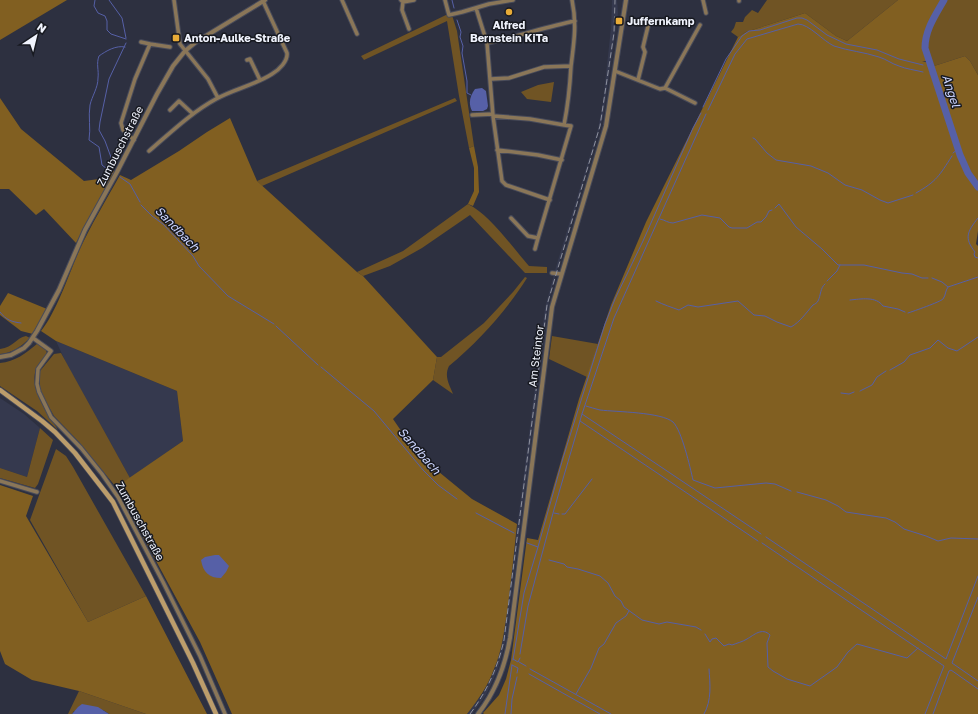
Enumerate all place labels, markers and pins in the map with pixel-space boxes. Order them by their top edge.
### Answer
marker: Alfred Bernstein KiTa [504,7,514,17]
place label: Juffernkamp [627,14,695,27]
marker: Juffernkamp [614,16,624,26]
place label: Alfred Bernstein KiTa [470,18,548,44]
place label: Anton-Aulke-Straße [184,31,291,44]
marker: Anton-Aulke-Straße [171,33,181,43]

